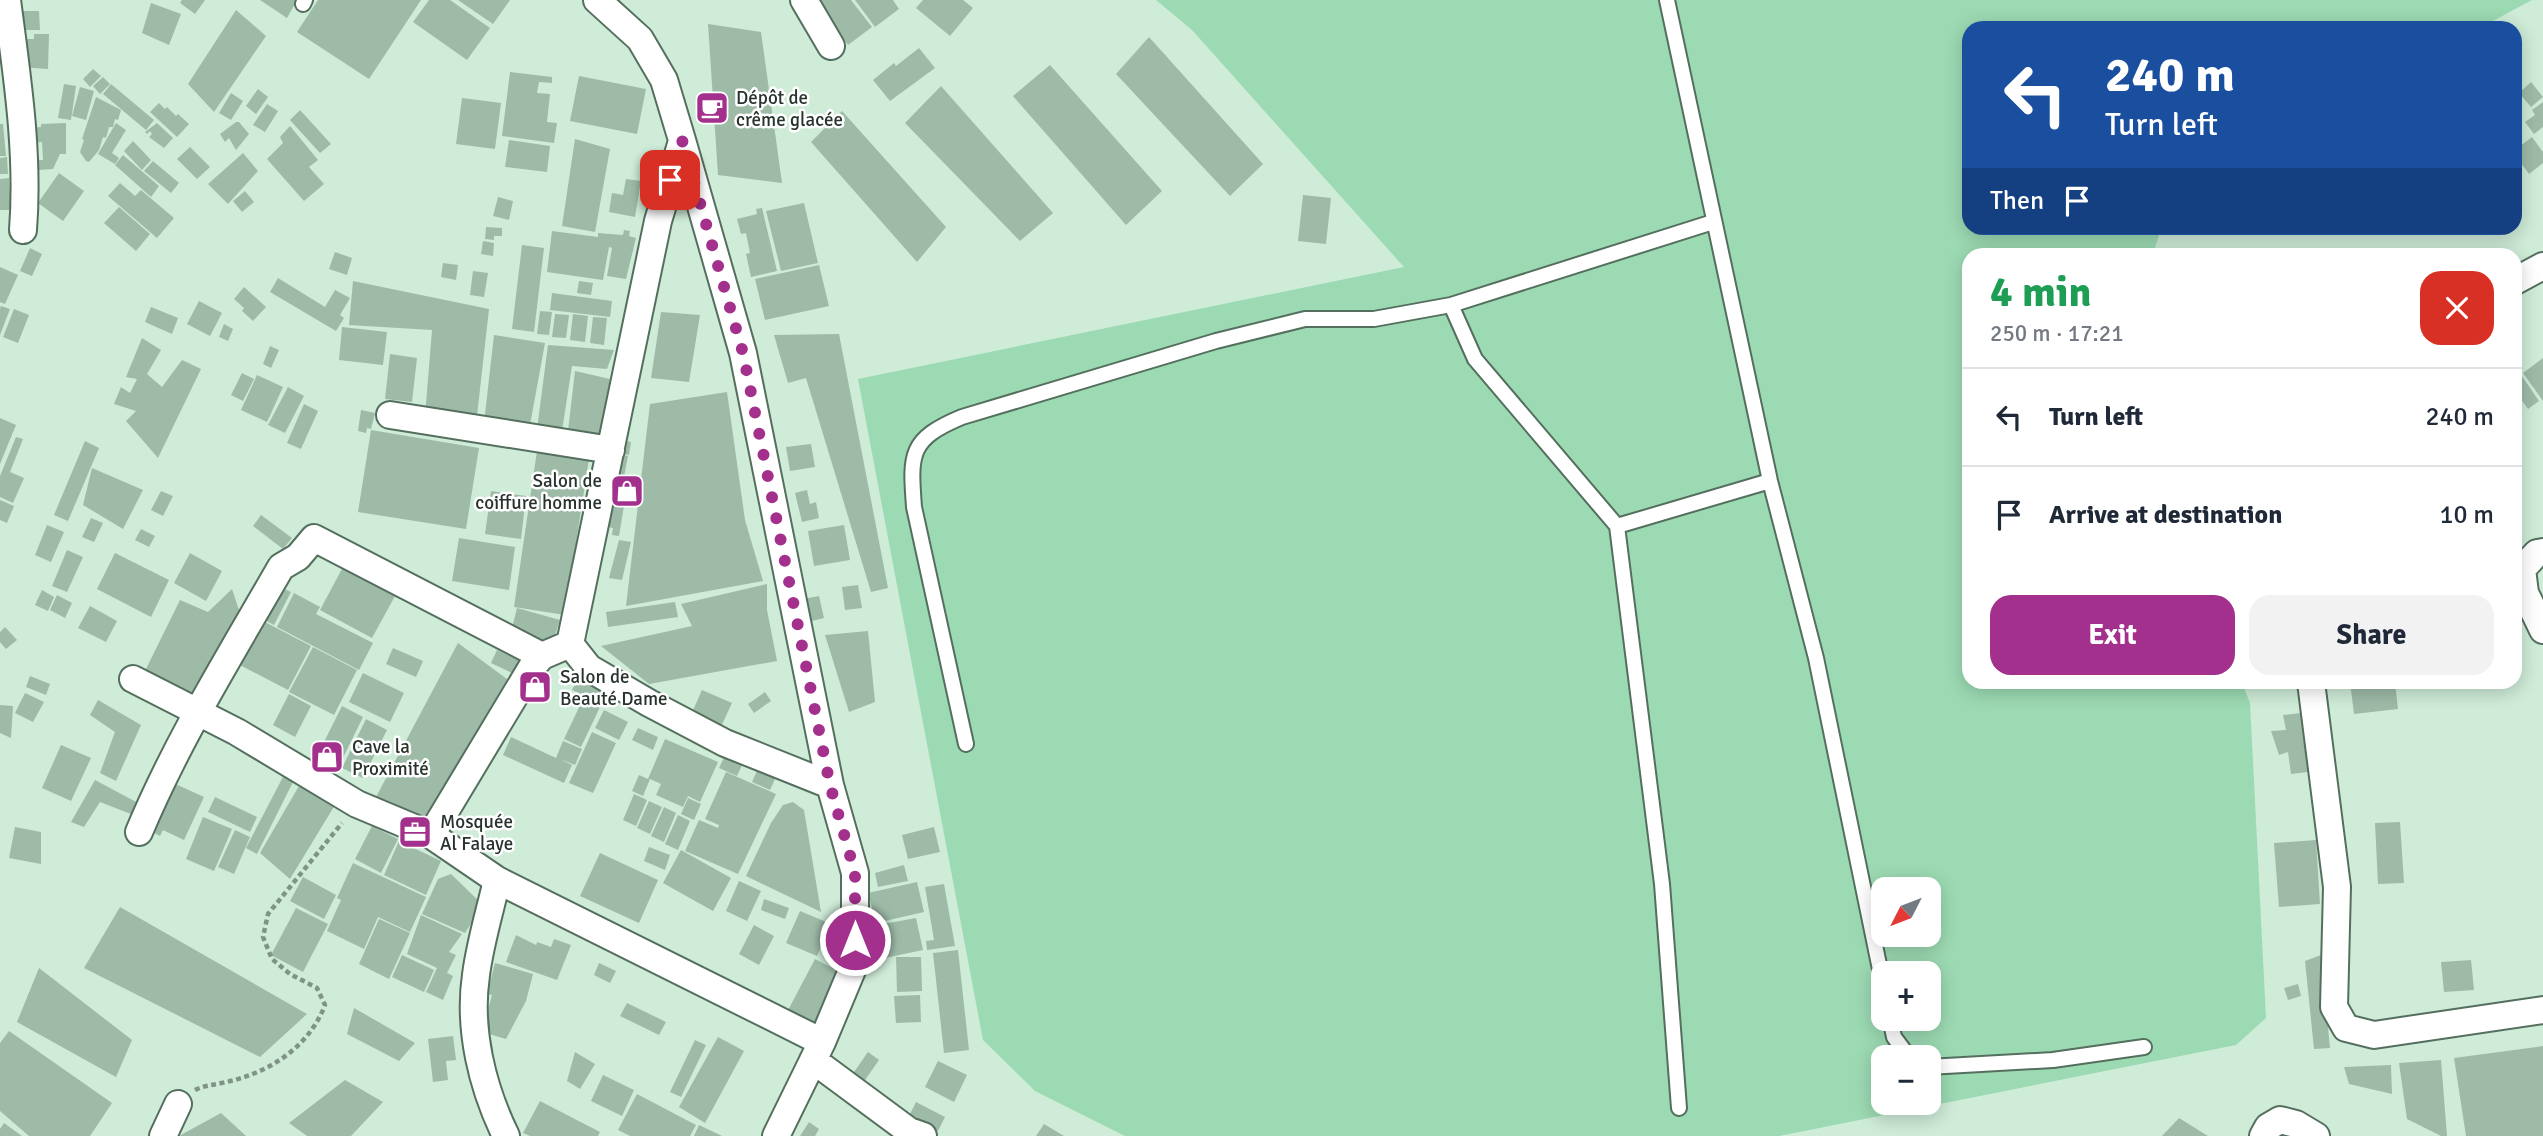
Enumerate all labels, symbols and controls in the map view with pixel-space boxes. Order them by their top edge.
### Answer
text: 240 m [2105,45,2235,105]
icon: left [1990,49,2081,140]
place label: Dépôt de crême glacée [736,86,843,132]
cafe icon: Dépôt de crême glacée [693,89,731,127]
text: Turn left [2105,105,2218,144]
pin [640,150,700,210]
icon: arrive [651,161,689,199]
icon: arrive [2058,182,2096,220]
text: Then [1990,185,2044,217]
text: 4 min [1990,267,2091,318]
button: close [2420,271,2494,345]
text: 250 m · 17:21 [1990,319,2124,348]
icon: left [1990,398,2028,436]
text: Turn left [2049,401,2143,433]
text: 240 m [2425,401,2494,433]
place label: Salon de coiffure homme [475,469,602,515]
shop icon: Salon de coiffure homme [608,472,646,510]
icon: arrive [1990,496,2028,534]
text: Arrive at destination [2049,499,2282,531]
text: 10 m [2439,499,2494,531]
button: Exit [1990,595,2235,675]
button: Share [2249,595,2494,675]
place label: Salon de Beauté Dame [560,665,668,711]
shop icon: Salon de Beauté Dame [516,668,554,706]
place label: Cave la Proximité [352,735,429,781]
shop icon: Cave la Proximité [308,738,346,776]
place label: Mosquée Al Falaye [440,810,513,856]
office icon: Mosquée Al Falaye [396,813,434,851]
north arrow [1871,877,1941,947]
map controls [1871,877,1941,1115]
position arrow [818,903,892,977]
button: + [1871,961,1941,1031]
button: − [1871,1045,1941,1115]

